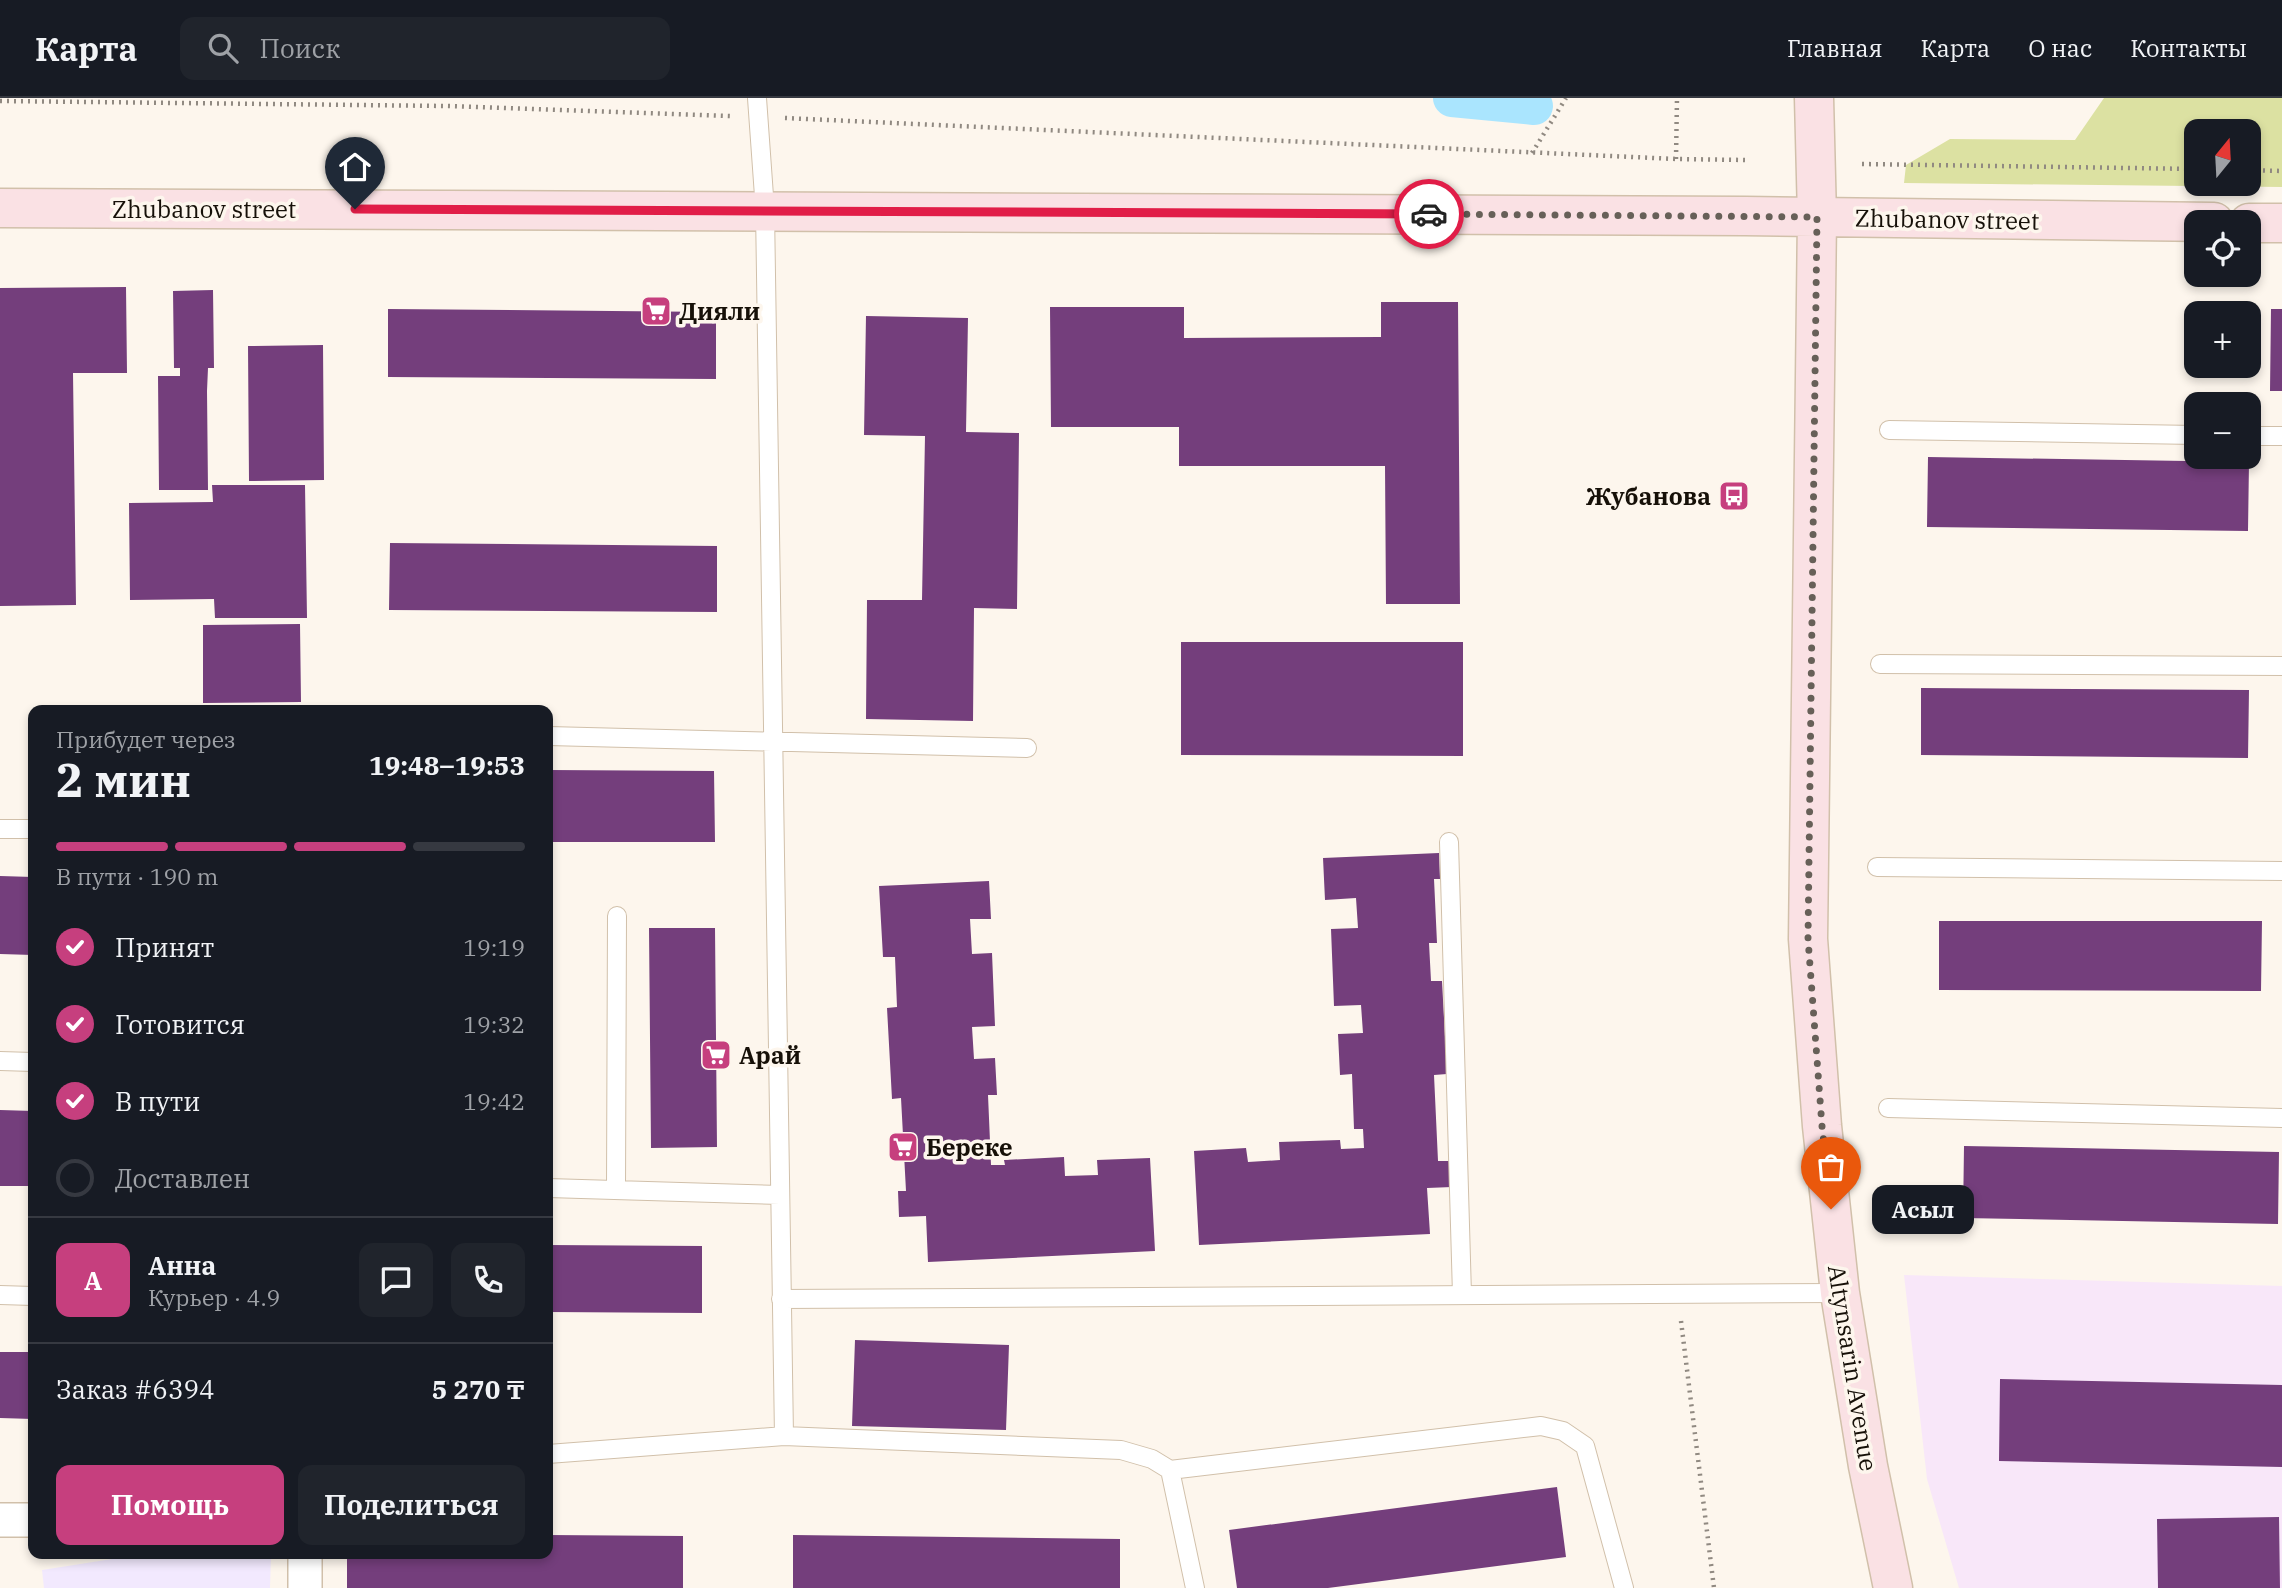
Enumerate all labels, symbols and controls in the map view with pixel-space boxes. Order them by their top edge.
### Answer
search box [180,17,670,80]
text: Карта [35,27,138,70]
icon: search [204,29,242,67]
text: Поиск [260,31,340,65]
text: Главная [1787,32,1883,64]
text: Карта [1921,32,1990,64]
text: О нас [2028,32,2092,64]
text: Контакты [2130,32,2247,64]
north arrow [2184,119,2261,196]
map controls [2184,119,2261,469]
pin [325,137,385,209]
icon: home [336,148,374,186]
courier [1394,179,1464,249]
street label: Zhubanov street [112,193,296,225]
icon: car [1410,195,1448,233]
street label: Zhubanov street [1854,201,2040,237]
button: locate [2184,210,2261,287]
supermarket icon: Дияли [639,294,673,328]
place label: Дияли [679,295,760,327]
button: + [2184,301,2261,378]
button: − [2184,392,2261,469]
bus stop icon: Жубанова [1717,479,1751,513]
place label: Жубанова [1586,480,1711,512]
text: Прибудет через [56,724,236,754]
text: 19:48–19:53 [369,748,525,782]
text: 2 мин [56,750,191,810]
text: В пути · 190 m [56,861,218,891]
icon: check [56,928,94,966]
text: Принят [115,930,214,964]
text: 19:19 [463,932,525,962]
icon: check [56,1005,94,1043]
text: Готовится [115,1007,245,1041]
text: 19:32 [463,1009,525,1039]
supermarket icon: Арай [699,1038,733,1072]
place label: Арай [739,1039,801,1071]
icon: check [56,1082,94,1120]
text: В пути [115,1084,200,1118]
text: 19:42 [463,1086,525,1116]
supermarket icon: Береке [886,1130,920,1164]
place label: Береке [926,1131,1013,1163]
pin [1801,1137,1861,1209]
icon: bag [1812,1148,1850,1186]
text: Доставлен [115,1161,250,1195]
callout: Асыл [1873,1184,1974,1234]
text: Асыл [1892,1194,1954,1224]
button: chat [359,1243,433,1317]
button: phone [451,1243,525,1317]
text: Анна [148,1248,216,1282]
text: А [84,1263,102,1297]
street label: Altynsarin Avenue [1821,1263,1885,1473]
text: Курьер · 4.9 [148,1282,280,1312]
text: Заказ #6394 [56,1372,215,1406]
text: 5 270 ₸ [432,1372,525,1406]
button: Помощь [56,1465,284,1545]
button: Поделиться [298,1465,525,1545]

